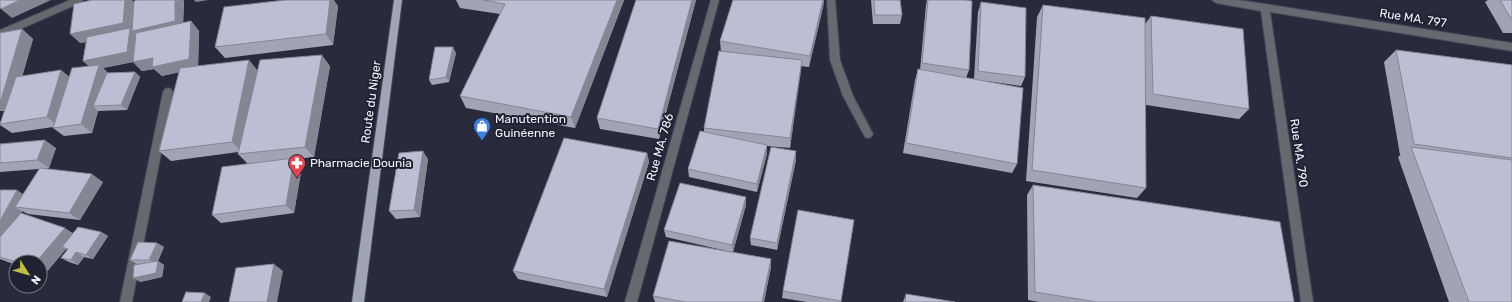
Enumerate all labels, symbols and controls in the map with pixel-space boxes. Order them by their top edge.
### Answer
street label: Rue MA. 797 [1378,6,1448,30]
street label: Route du Niger [358,59,384,144]
place label: Manutention Guinéenne [495,112,566,140]
street label: Rue MA. 786 [644,112,676,182]
shop icon: Manutention Guinéenne [472,116,492,141]
street label: Rue MA. 790 [1287,118,1311,188]
pharmacy icon: Pharmacie Dounia [287,153,307,178]
place label: Pharmacie Dounia [310,156,412,170]
north arrow [8,254,48,294]
text: N [28,273,43,287]

